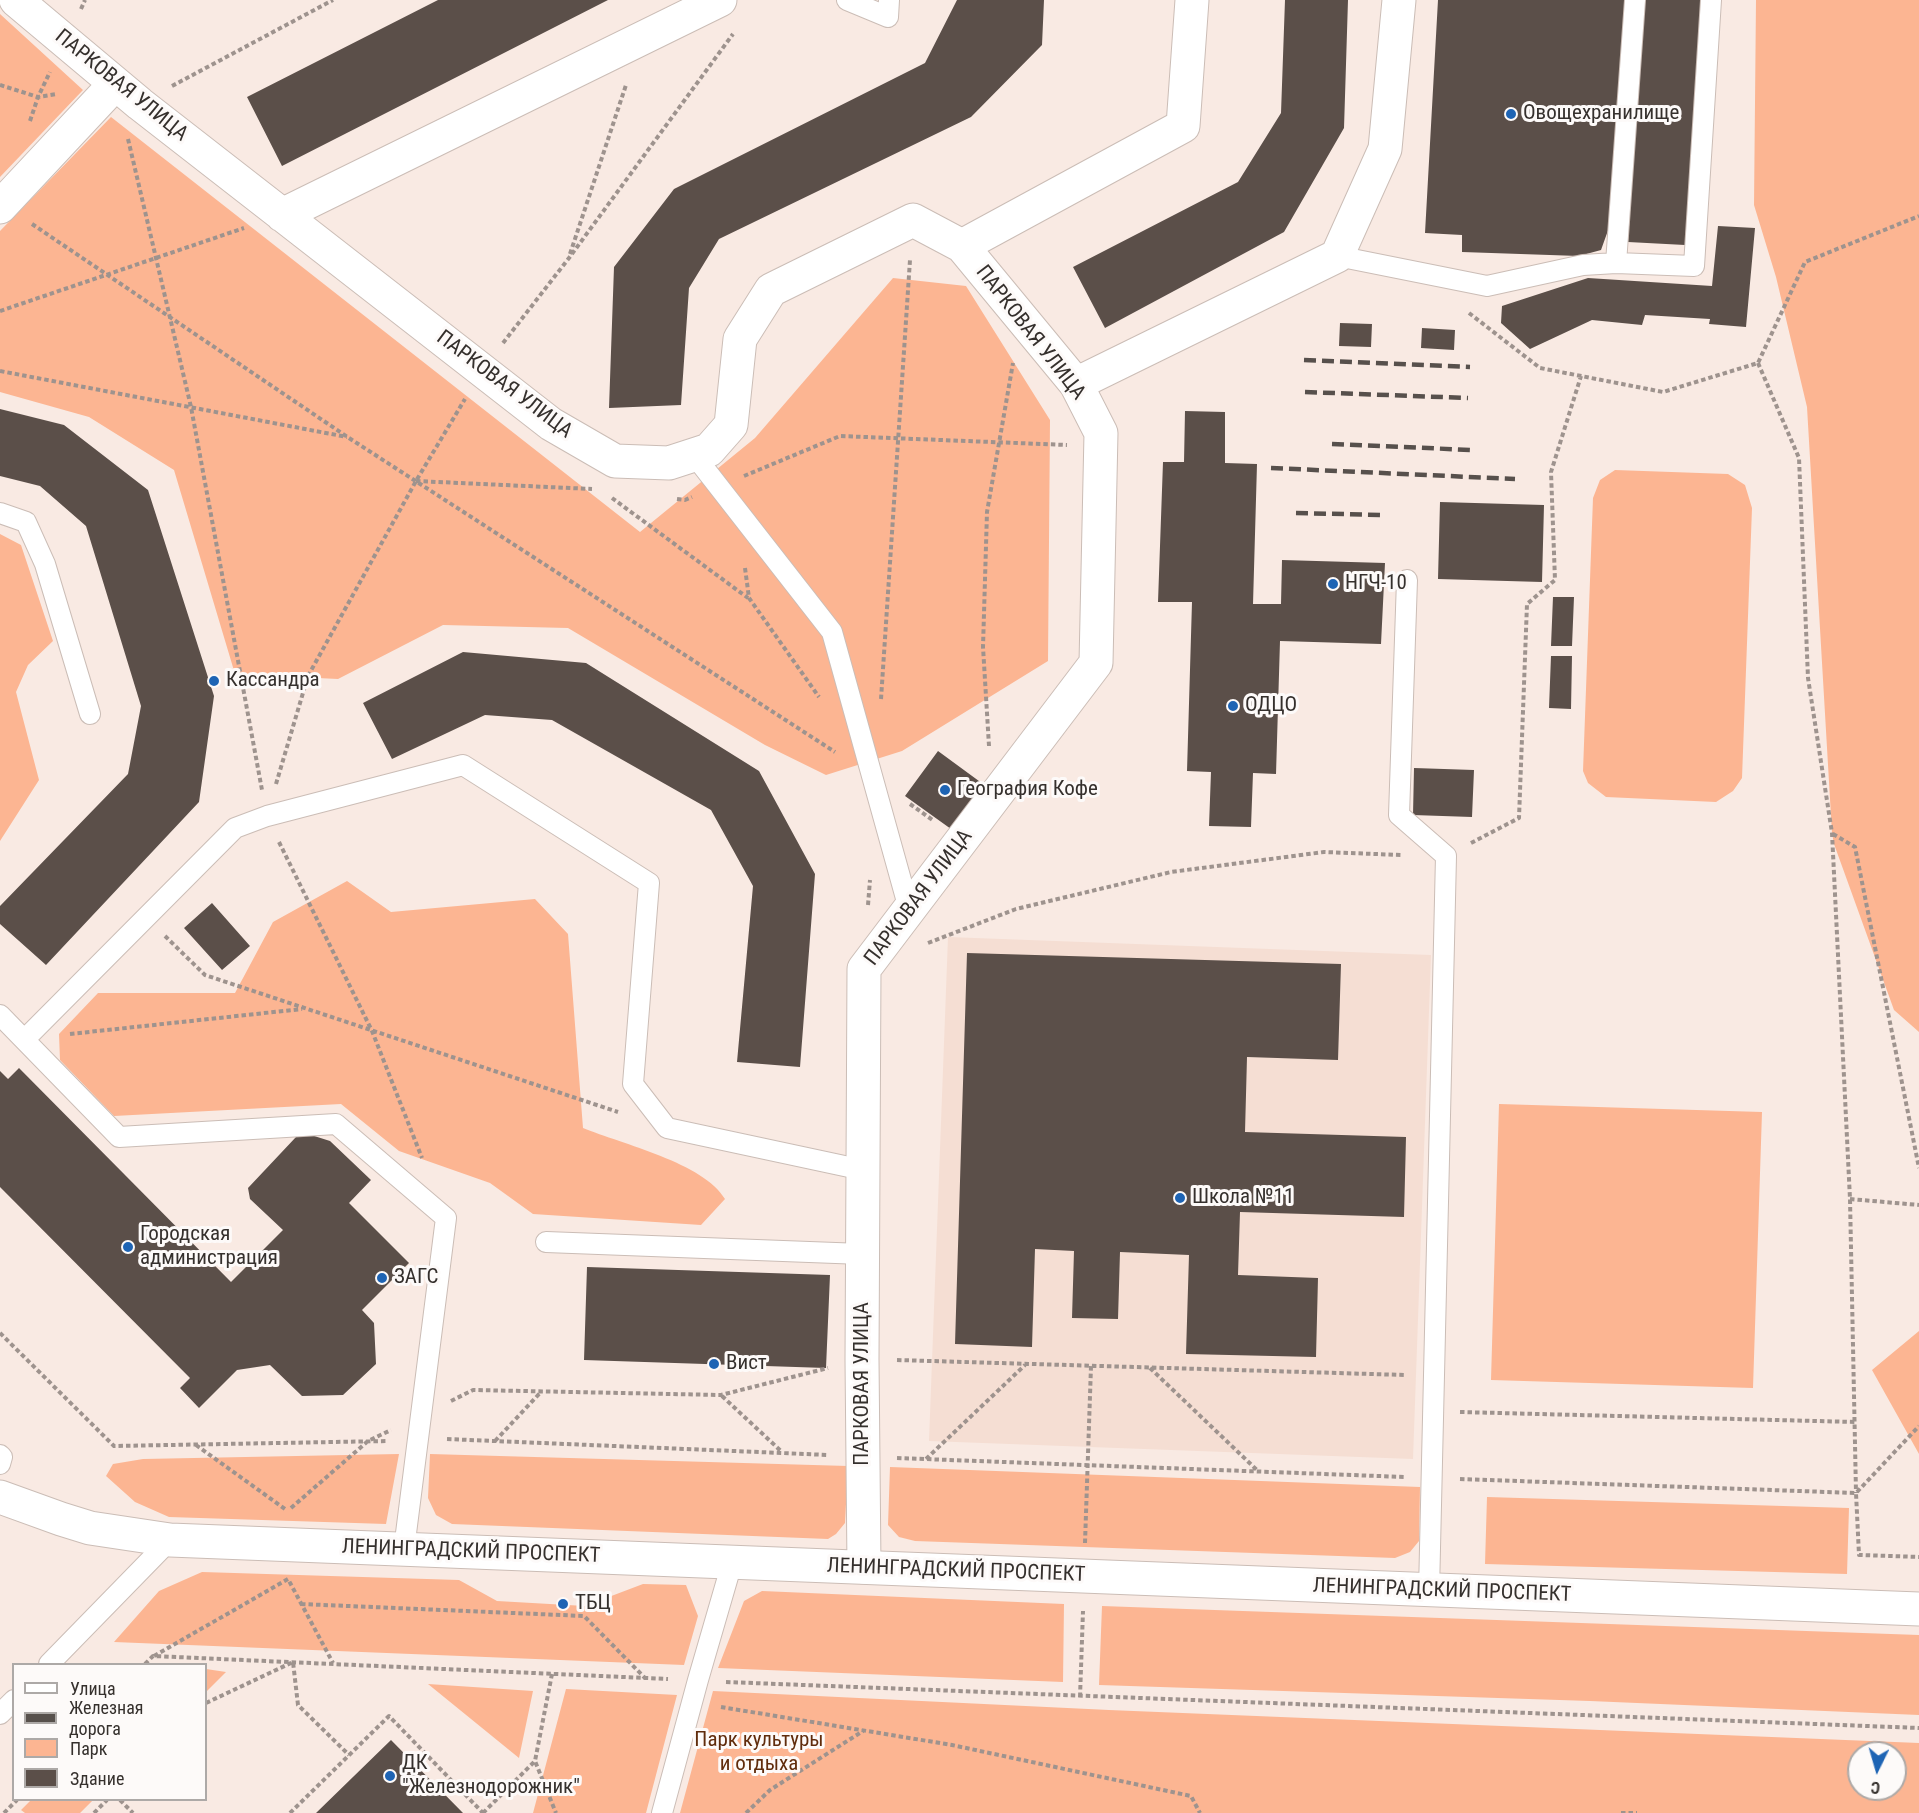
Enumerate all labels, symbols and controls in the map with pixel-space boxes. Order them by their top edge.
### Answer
street label: ПАРКОВАЯ УЛИЦА [49,25,193,147]
place label: Овощехранилище [1523,101,1679,127]
marker: Овощехранилище [1504,107,1518,121]
street label: ПАРКОВАЯ УЛИЦА [970,261,1090,405]
street label: ПАРКОВАЯ УЛИЦА [431,326,577,444]
place label: НГЧ-10 [1345,571,1407,597]
marker: НГЧ-10 [1326,577,1340,591]
place label: Кассандра [226,668,320,694]
marker: Кассандра [207,674,221,688]
place label: ОДЦО [1245,693,1297,719]
marker: ОДЦО [1226,699,1240,713]
place label: География Кофе [957,777,1098,803]
marker: География Кофе [938,783,952,797]
street label: ПАРКОВАЯ УЛИЦА [860,825,978,971]
place label: Школа №11 [1192,1185,1294,1211]
marker: Школа №11 [1173,1191,1187,1205]
place label: Городская администрация [140,1222,278,1272]
marker: Городская администрация [121,1240,135,1254]
place label: ЗАГС [394,1265,438,1291]
marker: ЗАГС [375,1271,389,1285]
street label: ПАРКОВАЯ УЛИЦА [850,1302,876,1466]
place label: Вист [726,1351,767,1377]
marker: Вист [707,1357,721,1371]
street label: ЛЕНИНГРАДСКИЙ ПРОСПЕКТ [341,1535,601,1569]
street label: ЛЕНИНГРАДСКИЙ ПРОСПЕКТ [826,1554,1086,1588]
street label: ЛЕНИНГРАДСКИЙ ПРОСПЕКТ [1312,1574,1572,1608]
place label: ТБЦ [575,1591,611,1617]
marker: ТБЦ [556,1597,570,1611]
legend [12,1663,207,1801]
text: Улица [70,1678,116,1699]
text: Железная дорога [69,1697,144,1739]
park label: Парк культуры и отдыха [694,1728,824,1778]
text: Парк [70,1738,107,1759]
north arrow [1847,1741,1907,1801]
place label: ДК "Железнодорожник" [402,1751,580,1801]
text: Здание [70,1768,124,1789]
marker: ДК "Железнодорожник" [383,1769,397,1783]
text: С [1870,1778,1881,1797]

